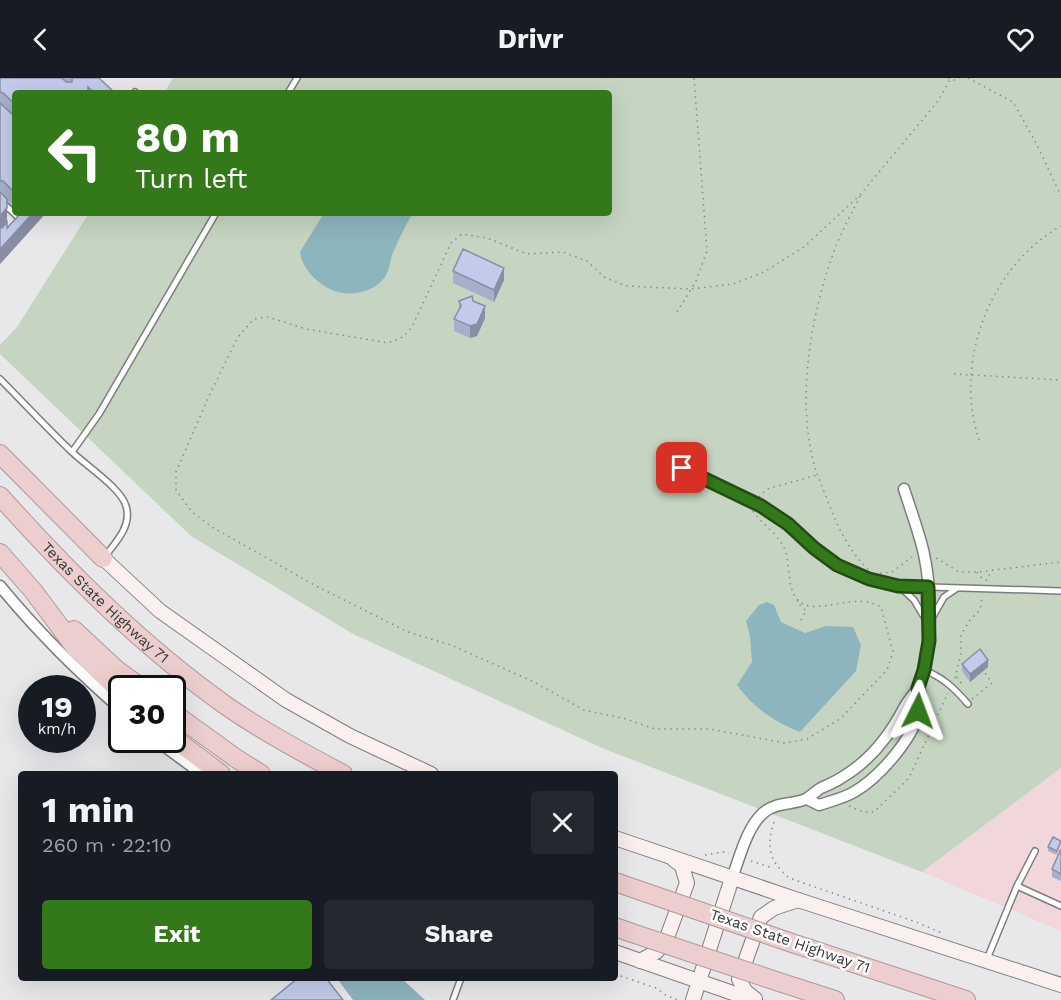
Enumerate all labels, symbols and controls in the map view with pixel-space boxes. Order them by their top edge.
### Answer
icon: back [24,23,57,56]
text: Drivr [498,23,563,55]
icon: heart [1004,23,1037,56]
text: 80 m [135,113,240,162]
icon: left [36,114,114,192]
text: Turn left [135,163,247,195]
pin [656,442,707,493]
icon: arrive [665,451,698,484]
street label: Texas State Highway 71 [38,538,173,667]
speed limit sign: 30 [108,675,186,753]
position arrow [886,679,950,743]
text: 19 [41,689,73,724]
text: km/h [38,720,76,738]
text: 1 min [42,789,134,831]
button: close [531,791,594,854]
text: 260 m · 22:10 [42,833,172,857]
button: Exit [42,900,312,969]
button: Share [324,900,594,969]
street label: Texas State Highway 71 [708,905,872,977]

